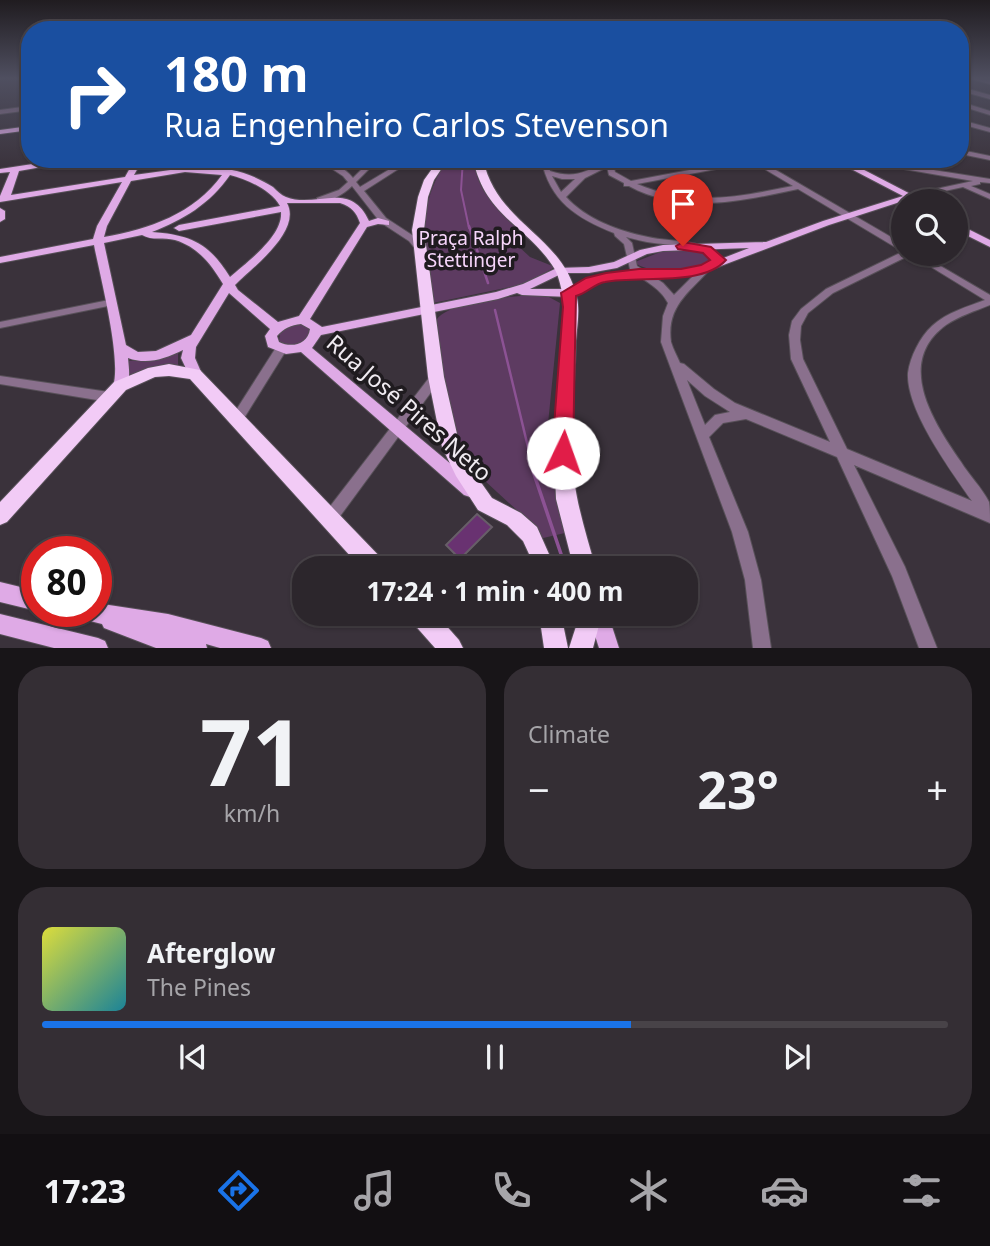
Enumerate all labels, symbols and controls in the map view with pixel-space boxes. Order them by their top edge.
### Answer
text: 180 m [164,40,309,106]
icon: right [49,49,140,140]
text: Rua Engenheiro Carlos Stevenson [164,103,669,146]
pin [653,174,713,246]
icon: arrive [664,185,702,223]
map controls [891,189,968,266]
button: search [891,189,968,266]
park label: Praça Ralph Stettinger [418,225,524,273]
street label: Rua José Pires Neto [320,327,499,488]
position arrow [526,416,600,490]
speed limit sign: 80 [21,536,112,627]
text: 17:24 · 1 min · 400 m [367,573,623,609]
text: 71 [200,689,304,813]
text: Climate [528,718,610,750]
text: 23° [697,753,779,824]
text: − [528,763,550,815]
text: + [926,763,948,815]
text: km/h [224,797,280,829]
text: Afterglow [147,935,275,971]
text: The Pines [147,971,251,1003]
icon: previous [174,1038,212,1076]
icon: pause [476,1038,514,1076]
icon: next [778,1038,816,1076]
icon: directions [214,1166,263,1215]
icon: music [350,1166,399,1215]
icon: phone [487,1166,536,1215]
icon: climate [624,1166,673,1215]
icon: car [760,1166,809,1215]
icon: filters [897,1166,946,1215]
text: 17:23 [44,1169,126,1212]

